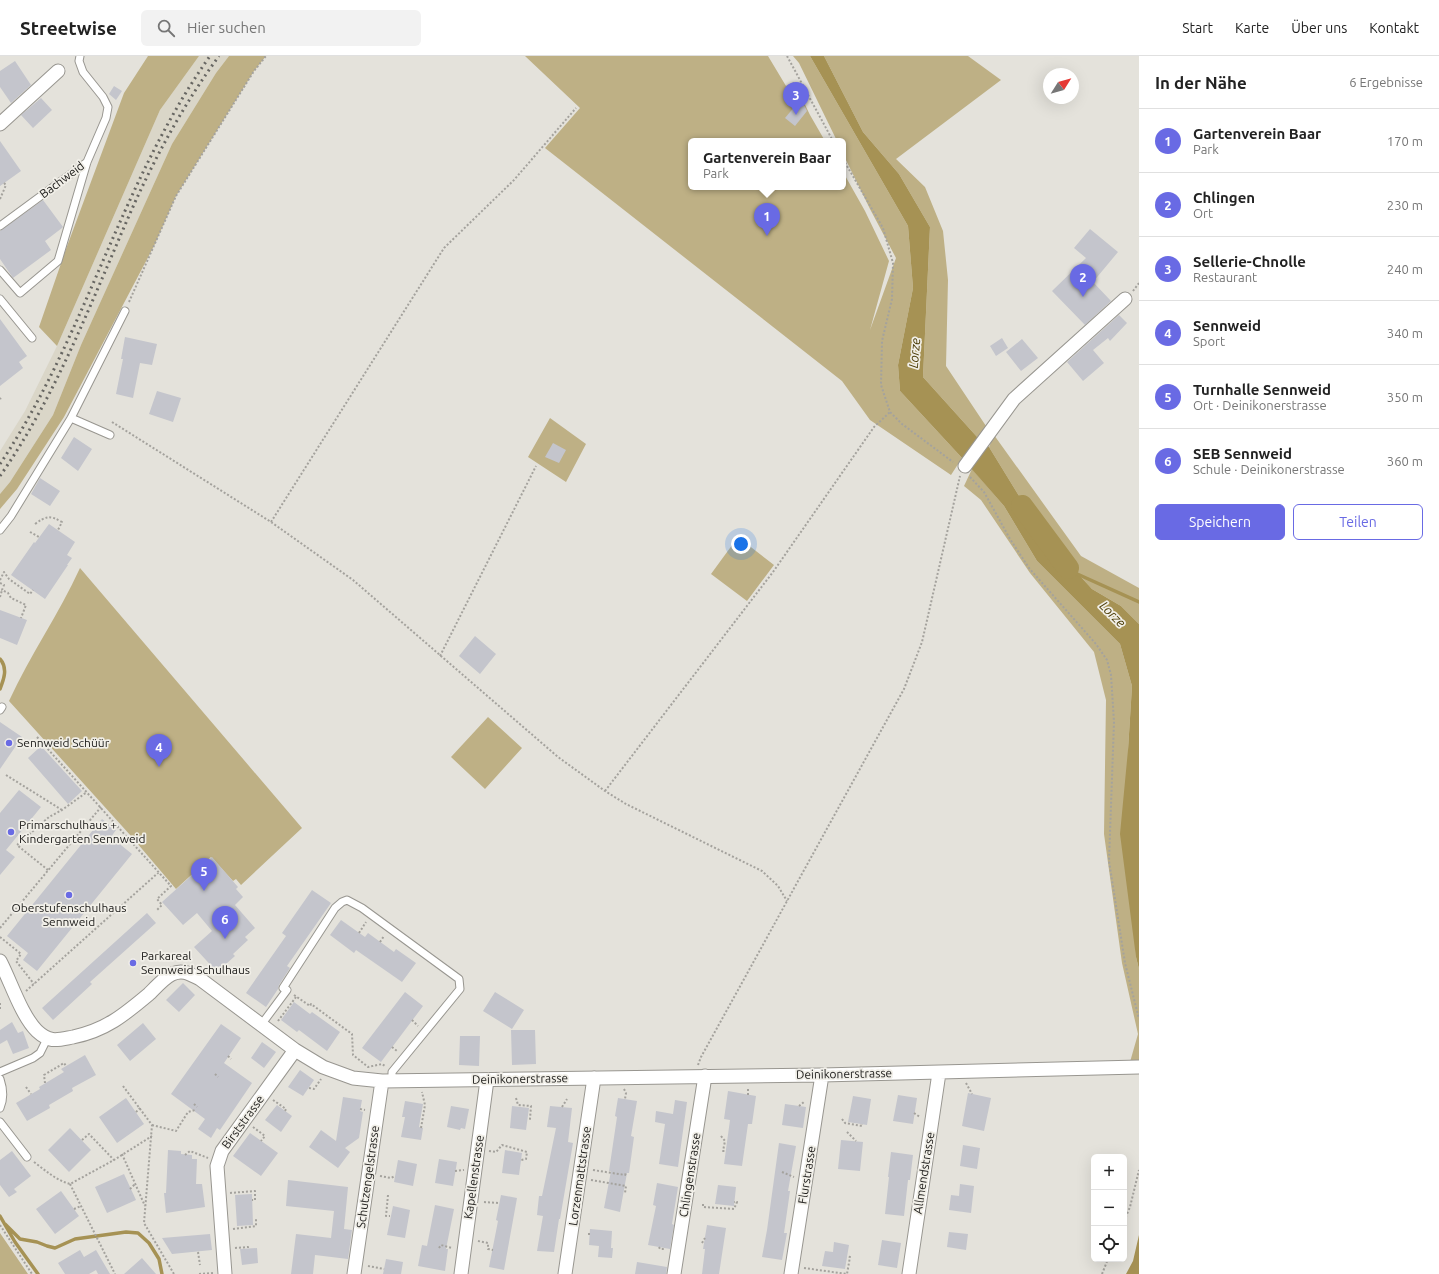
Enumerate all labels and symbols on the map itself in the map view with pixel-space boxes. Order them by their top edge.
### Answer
north arrow [1043,68,1079,104]
pin: 3 [783,82,809,115]
street label: Bachweid [37,159,86,200]
pin: 1 [754,203,780,236]
pin: 2 [1070,264,1096,297]
water label: Lorze [906,337,922,369]
your location [731,534,751,554]
water label: Lorze [1097,598,1129,630]
pin: 4 [146,734,172,767]
place label: Sennweid Schüür [17,736,110,749]
marker: Sennweid Schüür [4,738,14,748]
place label: Primarschulhaus + Kindergarten Sennweid [19,818,146,845]
marker: Primarschulhaus + Kindergarten Sennweid [6,827,16,837]
pin: 5 [191,858,217,891]
marker: Oberstufenschulhaus Sennweid [64,890,74,900]
place label: Oberstufenschulhaus Sennweid [11,901,127,928]
pin: 6 [212,906,238,939]
place label: Parkareal Sennweid Schulhaus [141,949,250,976]
marker: Parkareal Sennweid Schulhaus [128,958,138,968]
street label: Deinikonerstrasse [796,1066,892,1081]
street label: Deinikonerstrasse [472,1071,568,1086]
street label: Birststrasse [219,1093,266,1151]
street label: Schutzengelstrasse [354,1125,381,1229]
street label: Lorzenmattstrasse [566,1125,593,1226]
street label: Allmendstrasse [911,1131,936,1215]
street label: Chlingenstrasse [676,1132,703,1218]
street label: Kapellenstrasse [461,1134,486,1220]
street label: Flurstrasse [796,1145,818,1205]

